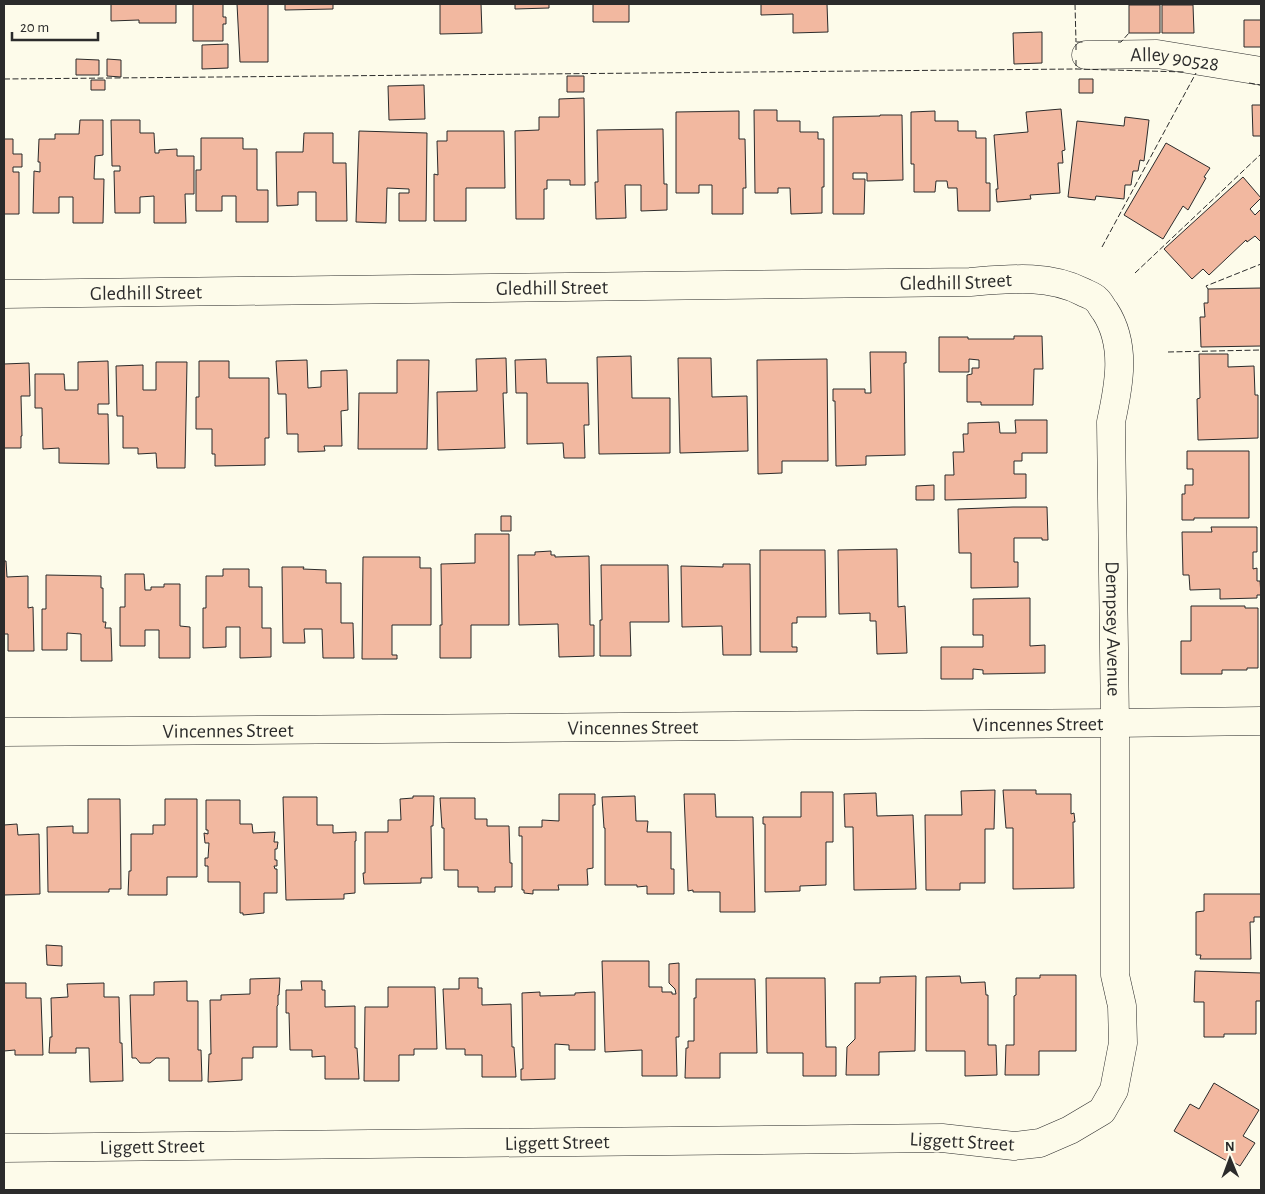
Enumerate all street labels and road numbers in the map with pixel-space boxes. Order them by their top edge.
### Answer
street label: Alley 90528 [1130,45,1220,75]
street label: Gledhill Street [900,270,1013,294]
street label: Gledhill Street [496,277,609,299]
street label: Gledhill Street [90,283,203,304]
street label: Dempsey Avenue [1102,561,1124,696]
street label: Vincennes Street [972,714,1104,735]
street label: Vincennes Street [567,717,699,738]
street label: Vincennes Street [162,721,294,742]
street label: Liggett Street [909,1129,1016,1155]
street label: Liggett Street [504,1132,610,1154]
street label: Liggett Street [99,1136,205,1158]

